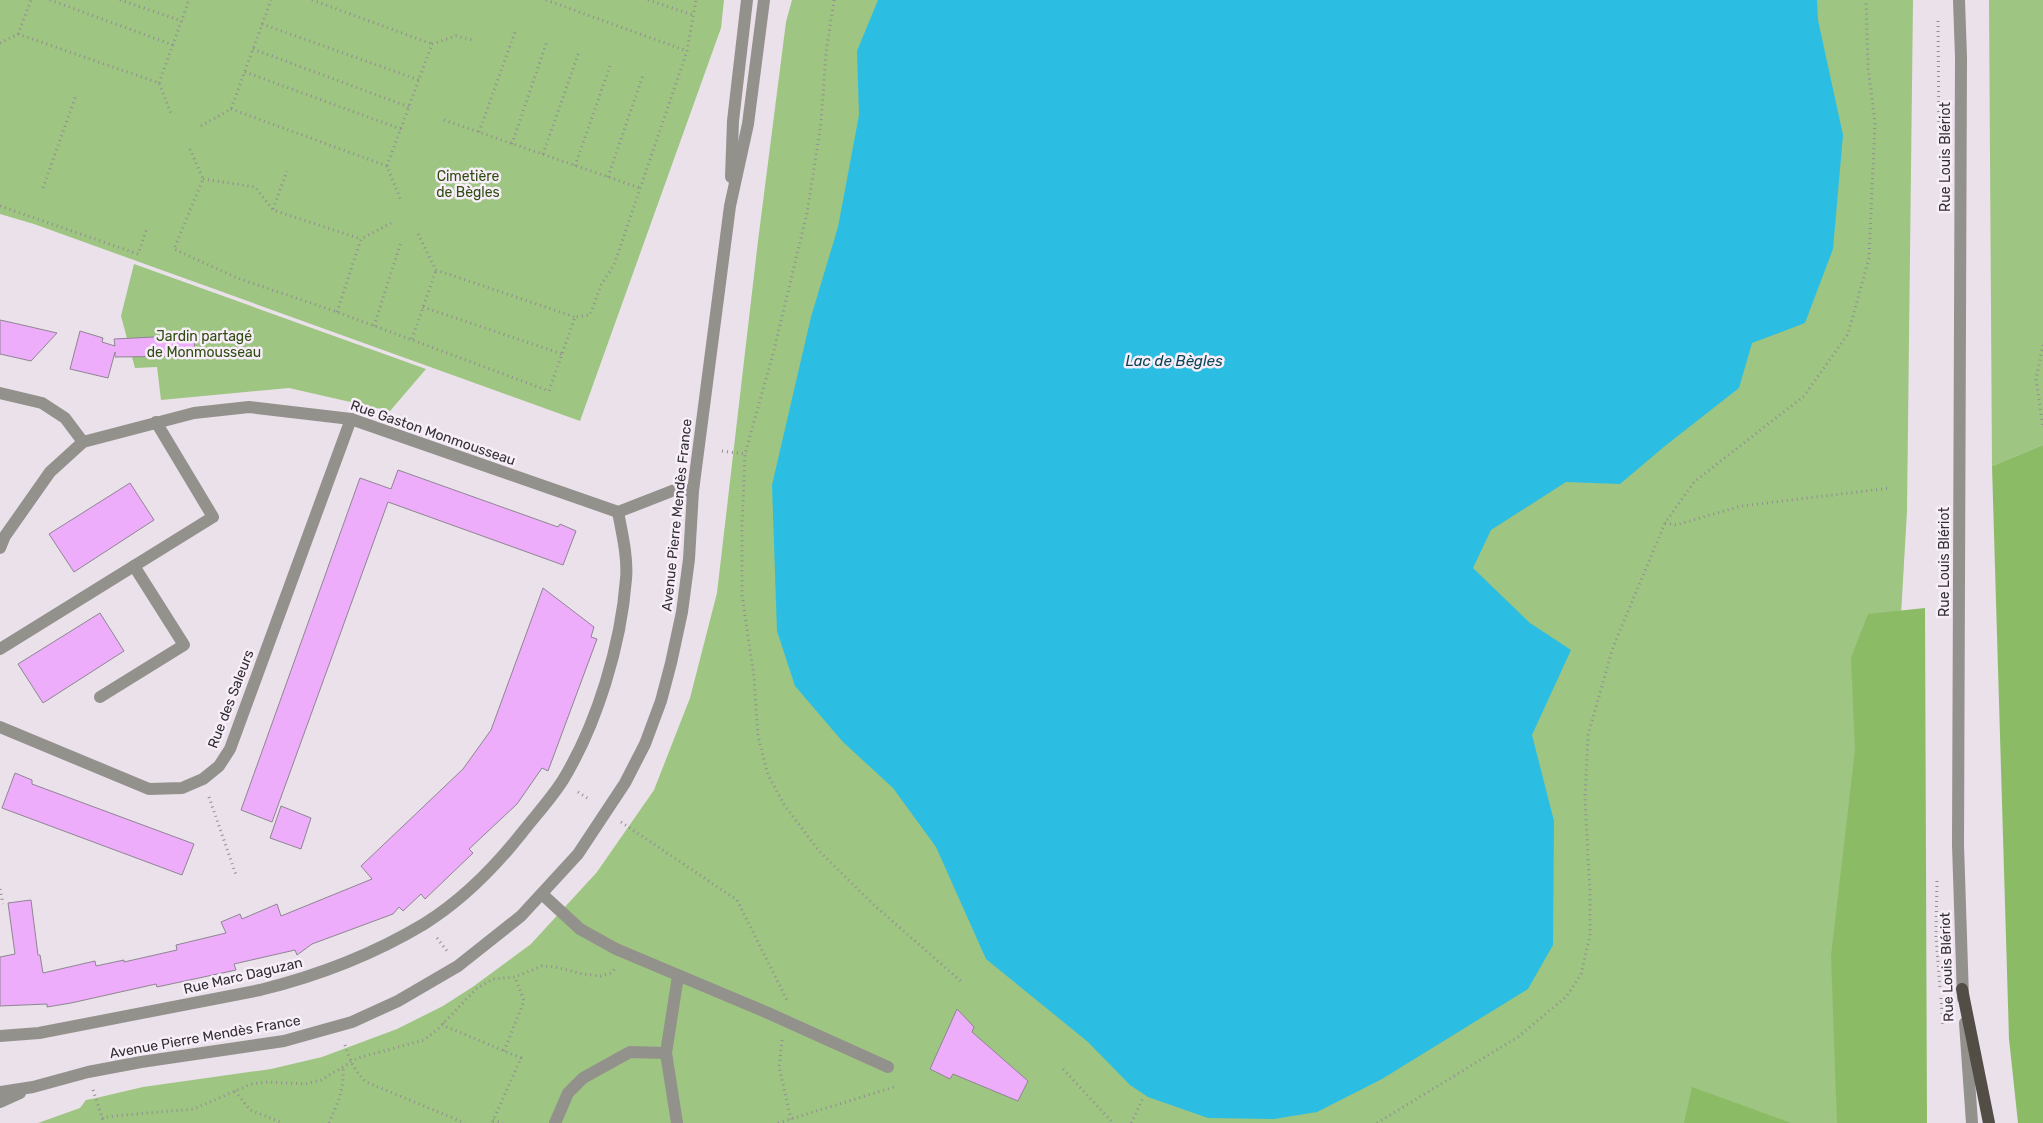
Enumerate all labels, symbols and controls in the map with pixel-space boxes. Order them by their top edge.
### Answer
street label: Rue Louis Blériot [1937,102,1954,212]
park label: Cimetière de Bègles [436,168,500,201]
park label: Jardin partagé de Monmousseau [147,328,261,361]
water label: Lac de Bègles [1125,352,1223,370]
street label: Rue Gaston Monmousseau [348,397,518,469]
street label: Avenue Pierre Mendès France [658,418,696,612]
street label: Rue Louis Blériot [1936,507,1953,617]
street label: Rue des Saleurs [204,647,258,751]
street label: Rue Louis Blériot [1937,911,1957,1022]
street label: Rue Marc Daguzan [182,954,304,998]
street label: Avenue Pierre Mendès France [108,1012,302,1062]

